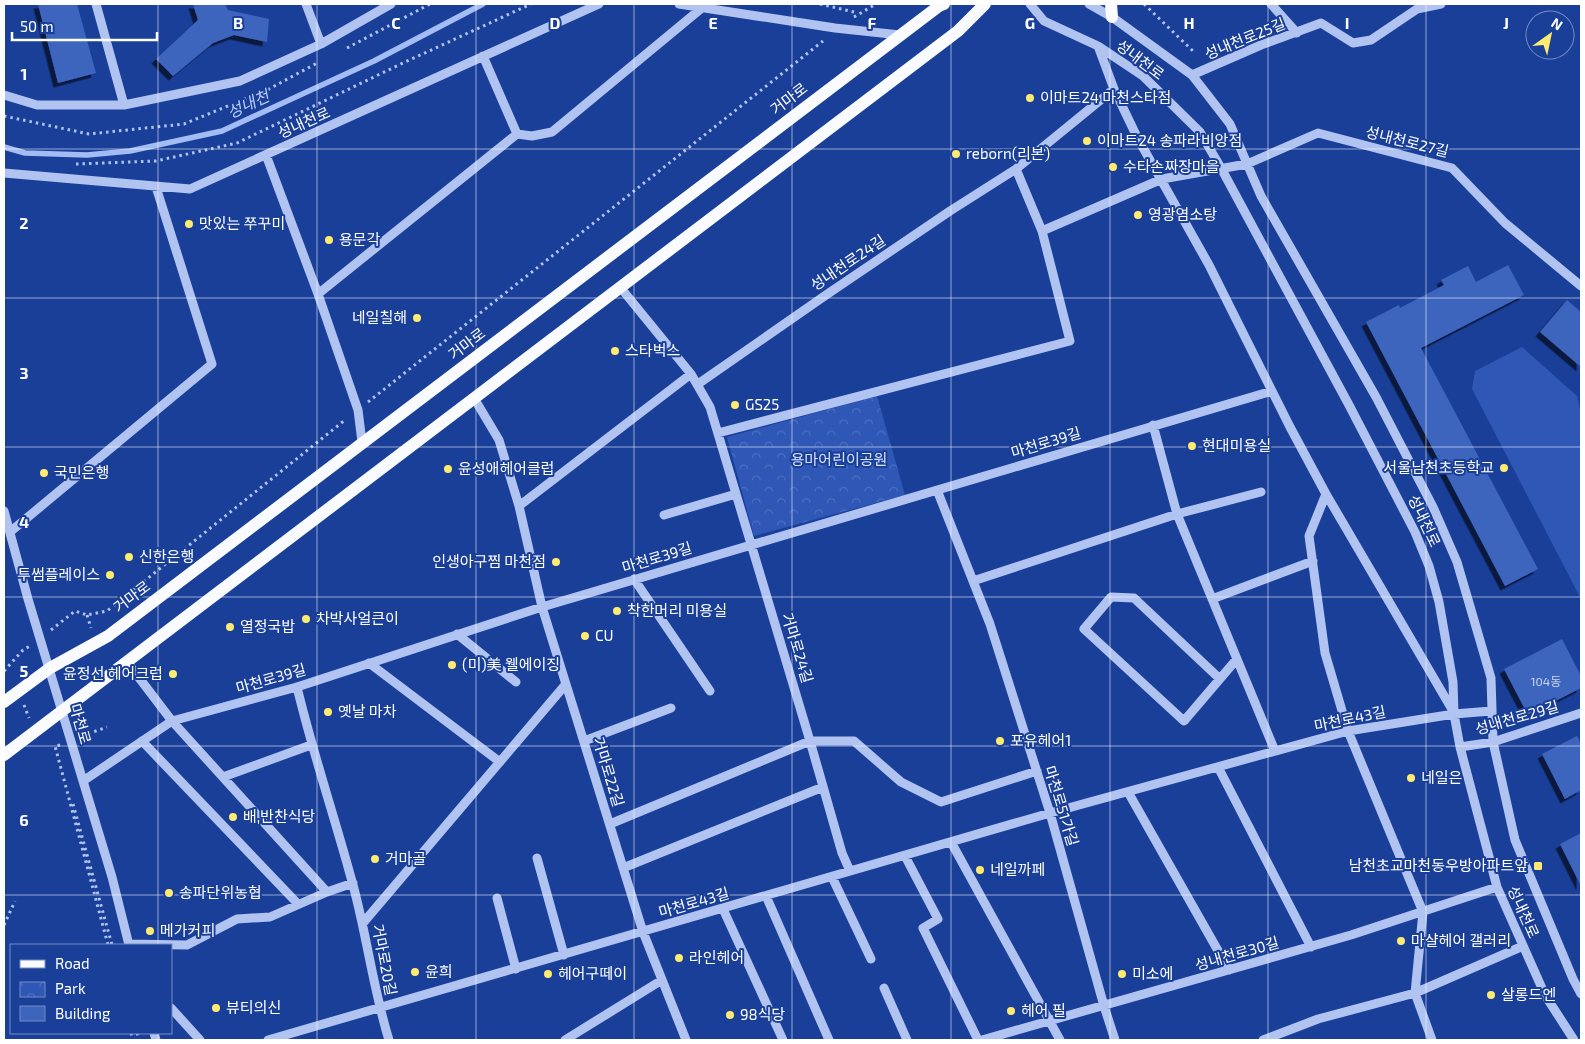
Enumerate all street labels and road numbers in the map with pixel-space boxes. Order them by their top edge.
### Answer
street label: 성내천로25길 [1202,14,1288,62]
street label: 성내천로 [1113,35,1168,83]
street label: 거마로 [766,79,810,118]
street label: 성내천로 [275,103,332,142]
street label: 성내천로27길 [1364,122,1451,160]
street label: 성내천로24길 [806,230,888,294]
street label: 거마로 [444,324,488,363]
street label: 마천로39길 [1009,423,1083,461]
street label: 성내천로 [1405,492,1445,549]
street label: 마천로39길 [620,538,694,576]
street label: 거마로 [109,577,153,616]
street label: 거마로24길 [779,610,817,685]
street label: 마천로39길 [234,659,308,697]
street label: 성내천로29길 [1473,697,1561,738]
street label: 마천로 [67,701,95,746]
street label: 마천로43길 [1312,702,1387,734]
street label: 거마로22길 [590,735,628,809]
street label: 마천로51가길 [1041,763,1083,848]
street label: 마천로43길 [656,883,731,921]
street label: 성내천로 [1504,883,1543,940]
street label: 거마로20길 [369,922,401,997]
street label: 성내천로30길 [1193,932,1281,974]

